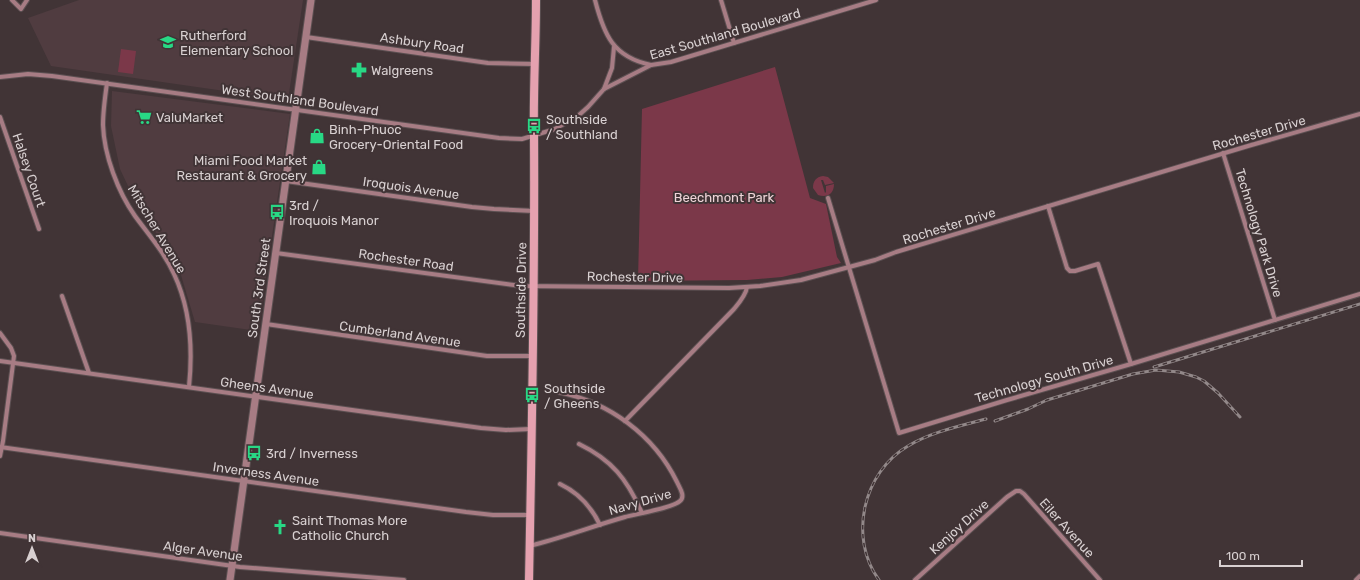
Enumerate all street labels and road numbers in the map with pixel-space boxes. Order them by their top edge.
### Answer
street label: East Southland Boulevard [648,5,802,63]
street label: Ashbury Road [379,30,465,56]
street label: West Southland Boulevard [220,82,380,118]
street label: Rochester Drive [1211,113,1307,153]
street label: Halsey Court [9,131,49,209]
street label: Technology Park Drive [1231,167,1286,299]
street label: Iroquois Avenue [362,174,460,202]
street label: Mitscher Avenue [125,182,189,276]
street label: Rochester Drive [901,205,997,247]
street label: South 3rd Street [245,237,273,339]
street label: Southside Drive [513,242,529,338]
street label: Rochester Road [357,246,455,274]
street label: Rochester Drive [587,269,683,285]
street label: Cumberland Avenue [338,318,462,350]
street label: Technology South Drive [973,352,1115,407]
street label: Gheens Avenue [219,374,315,402]
street label: Inverness Avenue [212,459,320,489]
street label: Navy Drive [607,486,673,518]
street label: Eiler Avenue [1037,495,1097,561]
street label: Kenjoy Drive [926,497,992,557]
street label: Alger Avenue [162,538,244,565]

